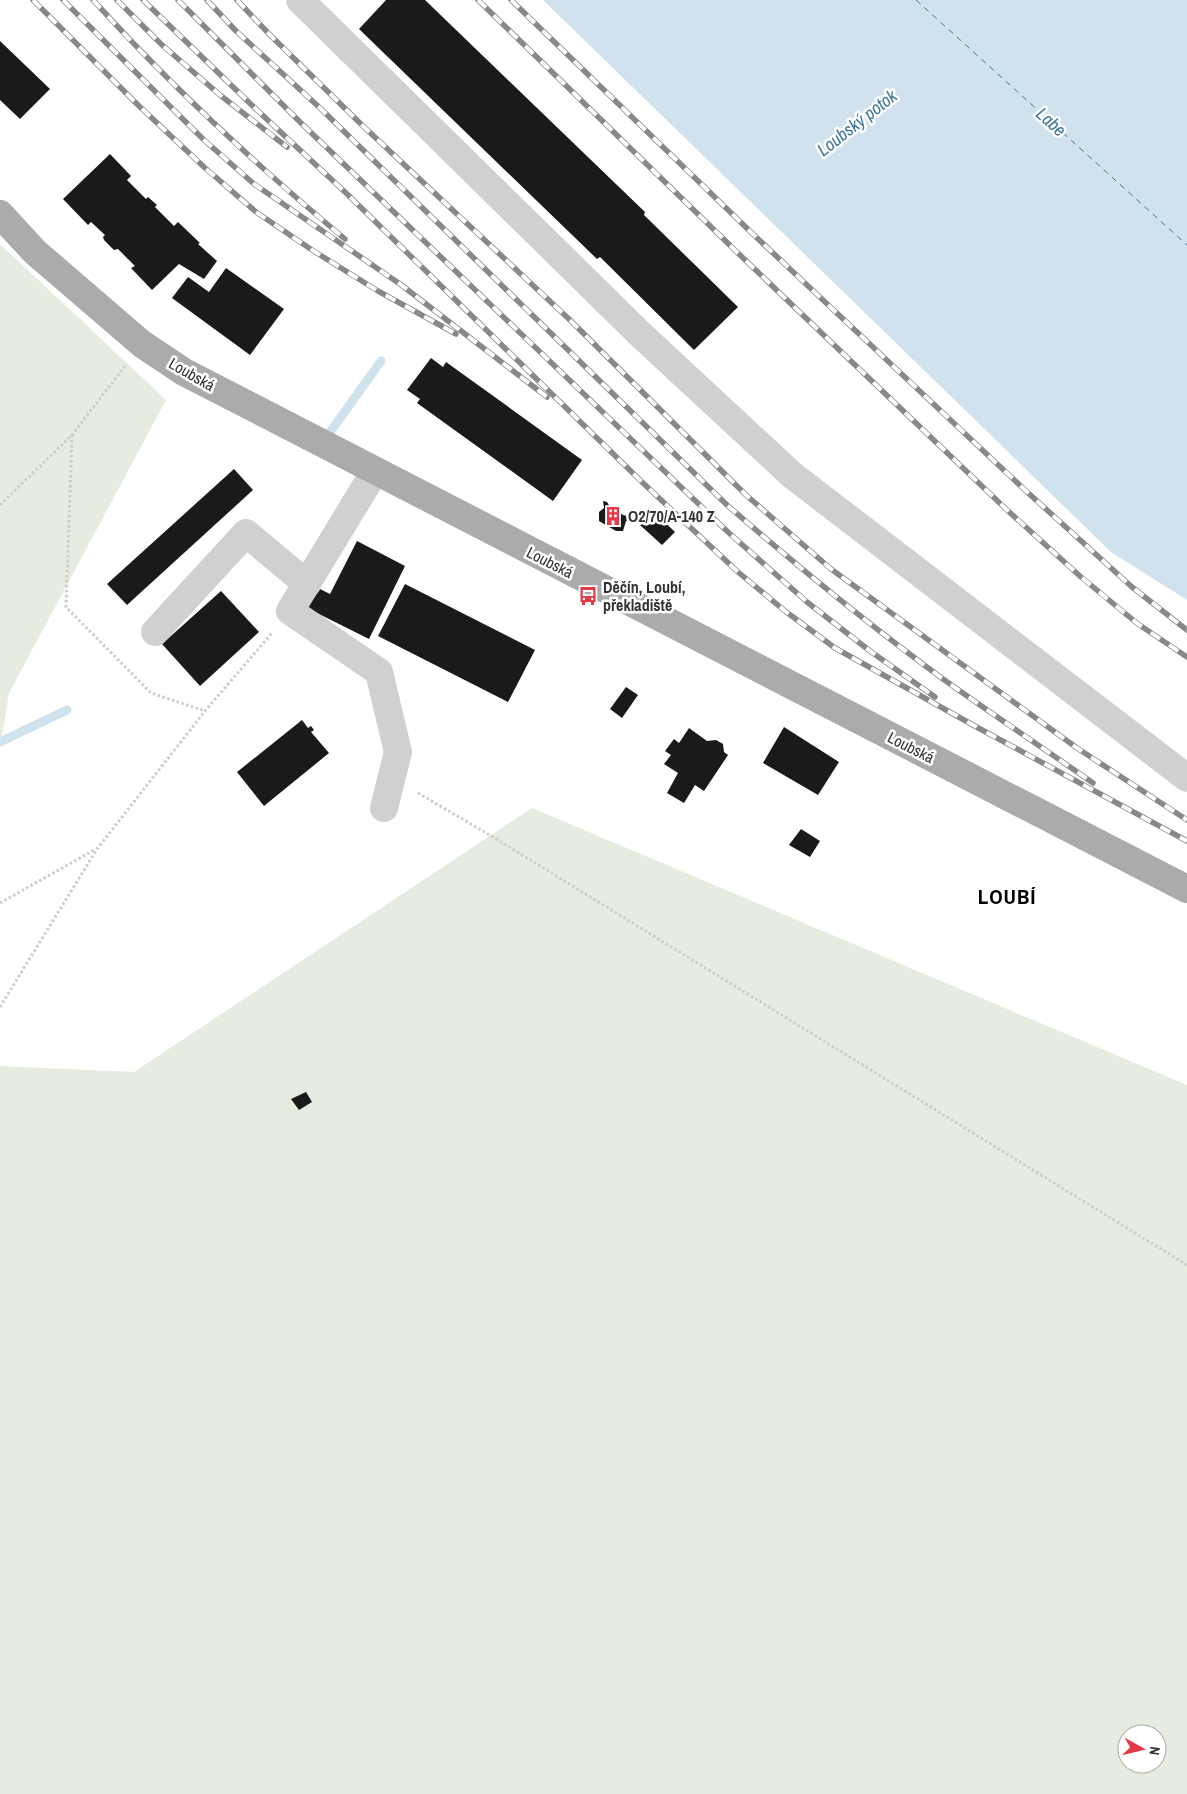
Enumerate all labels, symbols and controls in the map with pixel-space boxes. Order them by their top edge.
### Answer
water label: Loubský potok [811,83,902,162]
water label: Labe [1031,101,1072,142]
street label: Loubská [165,352,220,396]
building icon: O2/70/A-140 Z [602,505,624,527]
place label: O2/70/A-140 Z [628,505,715,527]
street label: Loubská [523,541,578,583]
place label: Děčín, Loubí, překladiště [603,576,685,616]
bus stop icon: Děčín, Loubí, překladiště [577,585,599,607]
street label: Loubská [884,726,939,768]
district label: LOUBÍ [978,882,1036,911]
north arrow [1117,1724,1167,1774]
text: N [1145,1745,1164,1756]

